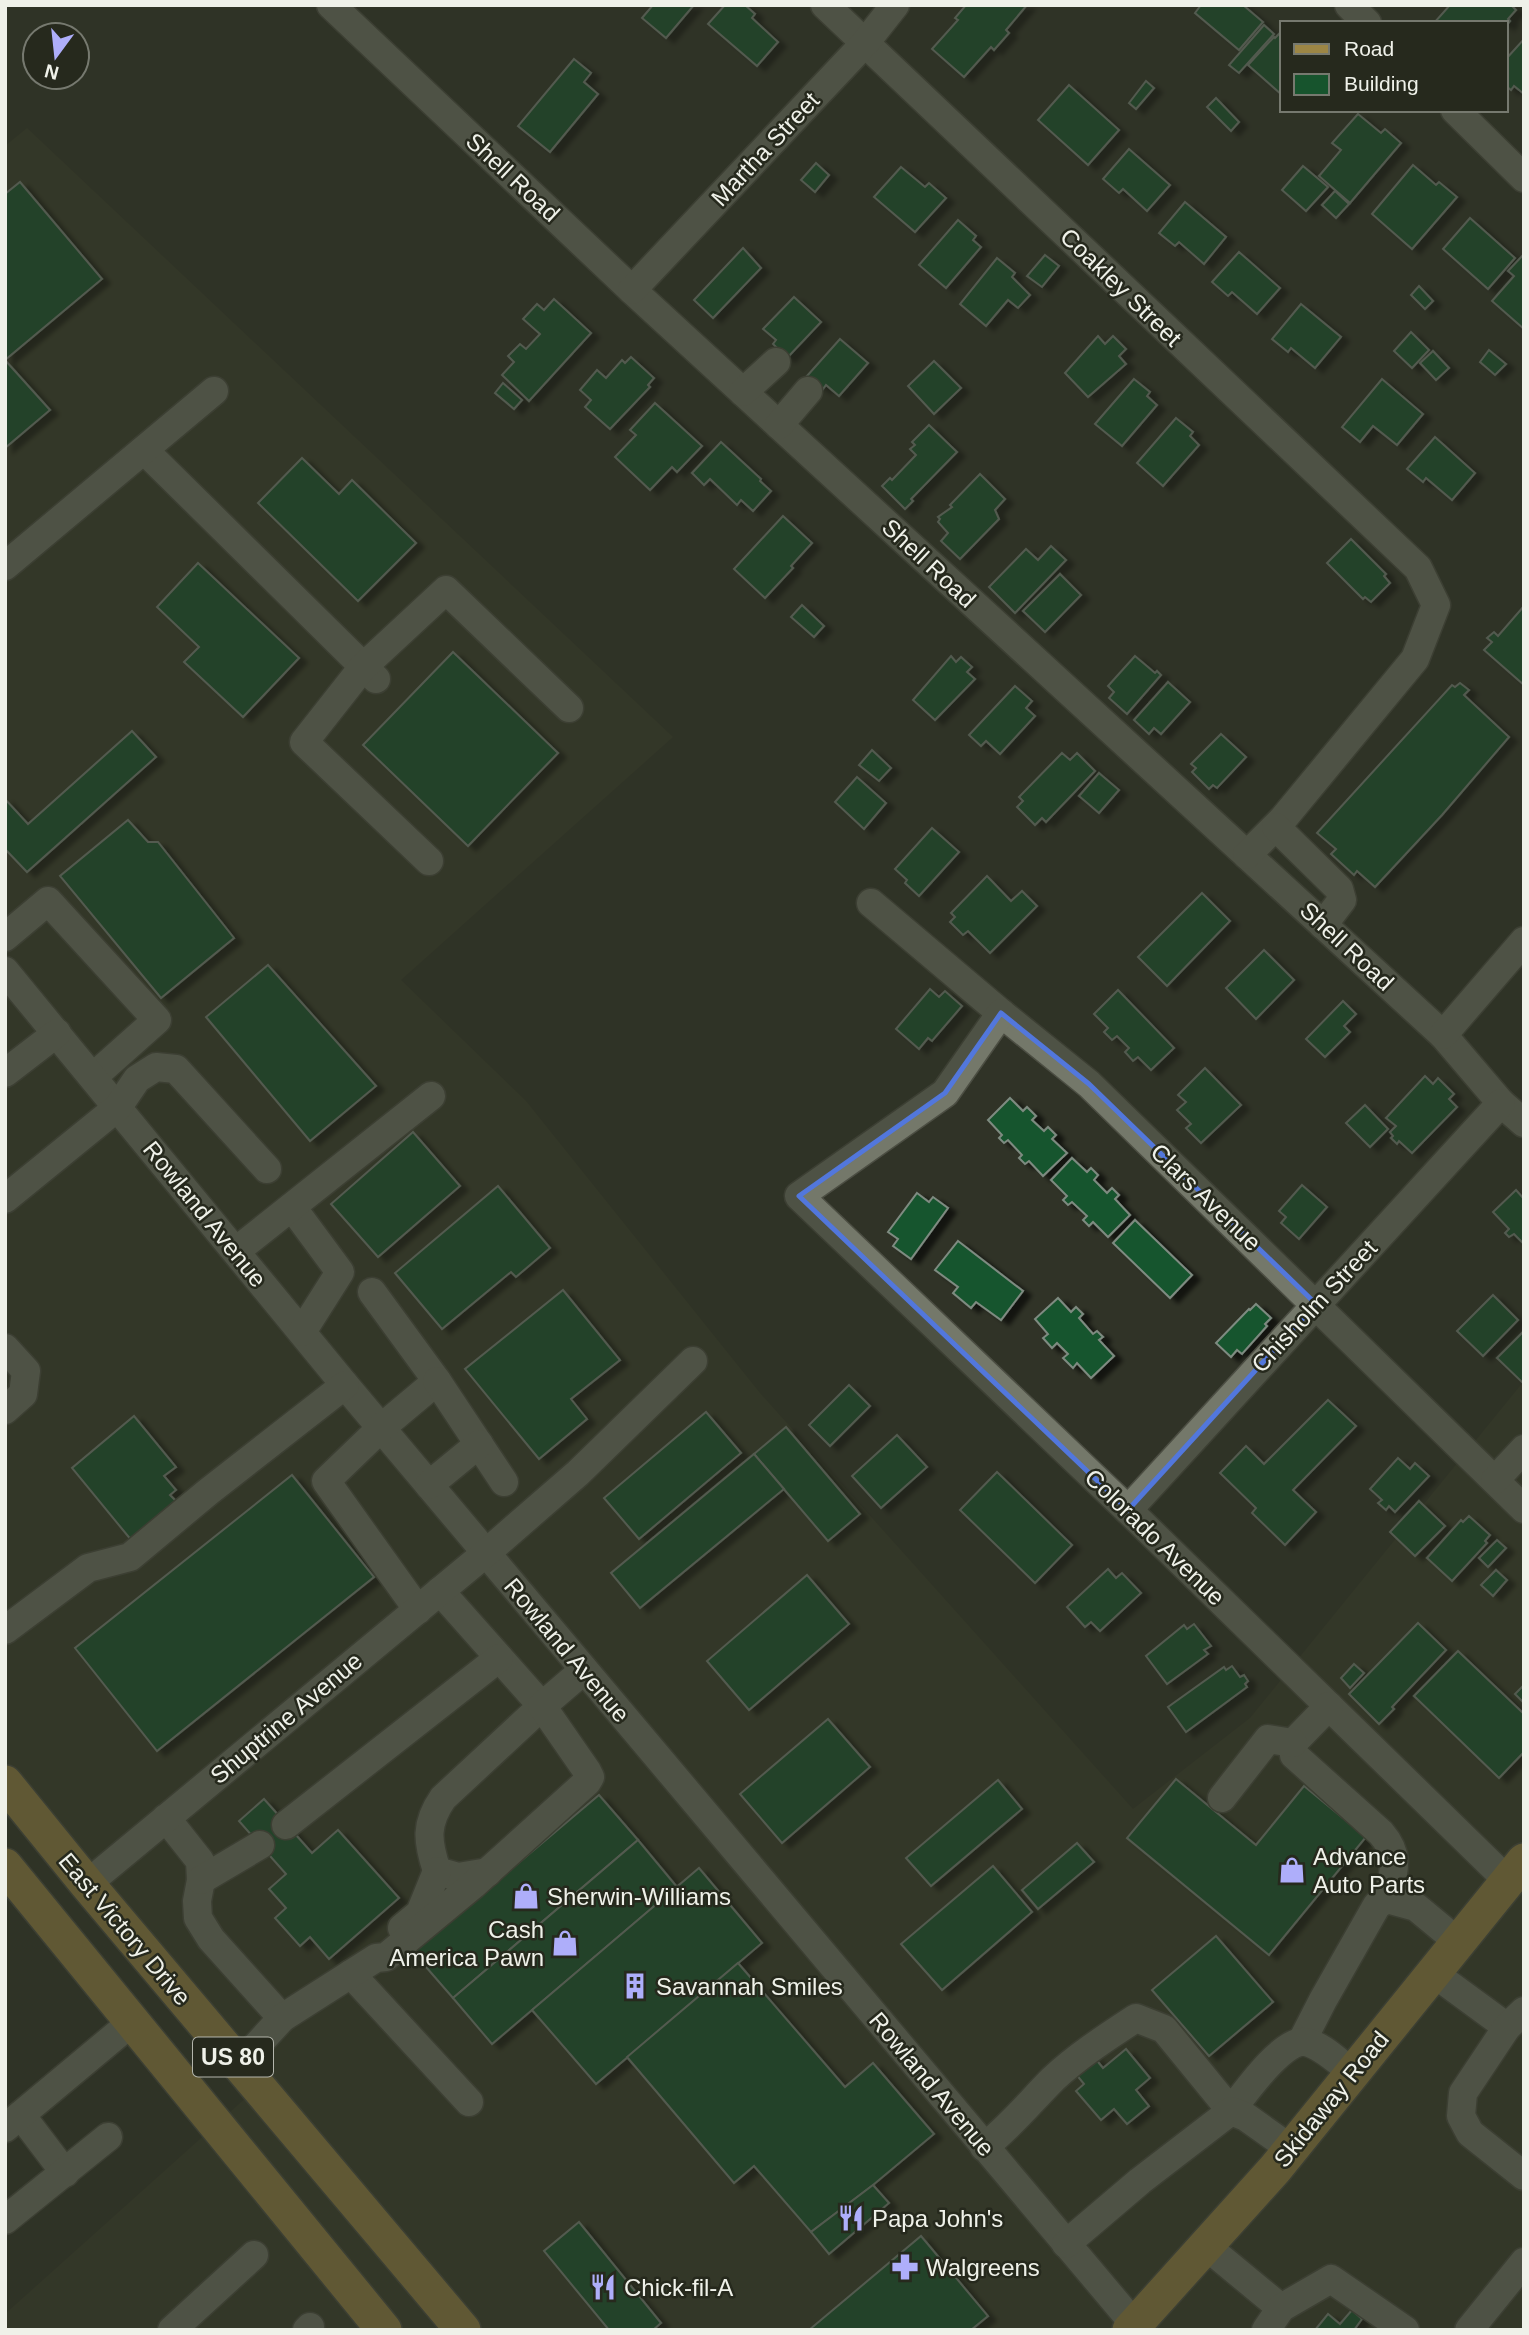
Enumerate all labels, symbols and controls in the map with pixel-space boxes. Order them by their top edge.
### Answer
north arrow [21,21,91,91]
legend [1280,21,1508,112]
text: Road [1344,37,1394,60]
text: N [42,60,61,84]
text: Building [1344,72,1419,95]
street label: Martha Street [706,86,825,211]
street label: Shell Road [461,127,565,227]
street label: Coakley Street [1055,223,1187,352]
street label: Shell Road [877,513,981,613]
street label: Shell Road [1295,896,1399,996]
street label: Rowland Avenue [138,1136,272,1292]
street label: Clars Avenue [1145,1138,1267,1256]
street label: Chisholm Street [1246,1234,1382,1378]
street label: Colorado Avenue [1080,1463,1230,1611]
street label: Rowland Avenue [499,1572,635,1728]
street label: Shuptrine Avenue [205,1647,367,1789]
place label: Advance Auto Parts [1313,1843,1425,1898]
street label: East Victory Drive [54,1847,196,2011]
shop icon: Advance Auto Parts [1277,1855,1307,1885]
shop icon: Sherwin-Williams [511,1881,541,1911]
place label: Sherwin-Williams [547,1883,731,1910]
place label: Cash America Pawn [389,1916,544,1971]
shop icon: Cash America Pawn [550,1928,580,1958]
building icon: Savannah Smiles [620,1971,650,2001]
place label: Savannah Smiles [656,1973,843,2000]
street label: Rowland Avenue [864,2006,1000,2162]
street label: Skidaway Road [1268,2026,1394,2172]
road number: US 80 [193,2038,273,2076]
restaurant icon: Papa John's [836,2203,866,2233]
place label: Papa John's [872,2205,1003,2232]
pharmacy icon: Walgreens [890,2252,920,2282]
place label: Walgreens [926,2254,1040,2281]
restaurant icon: Chick-fil-A [588,2272,618,2302]
place label: Chick-fil-A [624,2274,733,2301]

